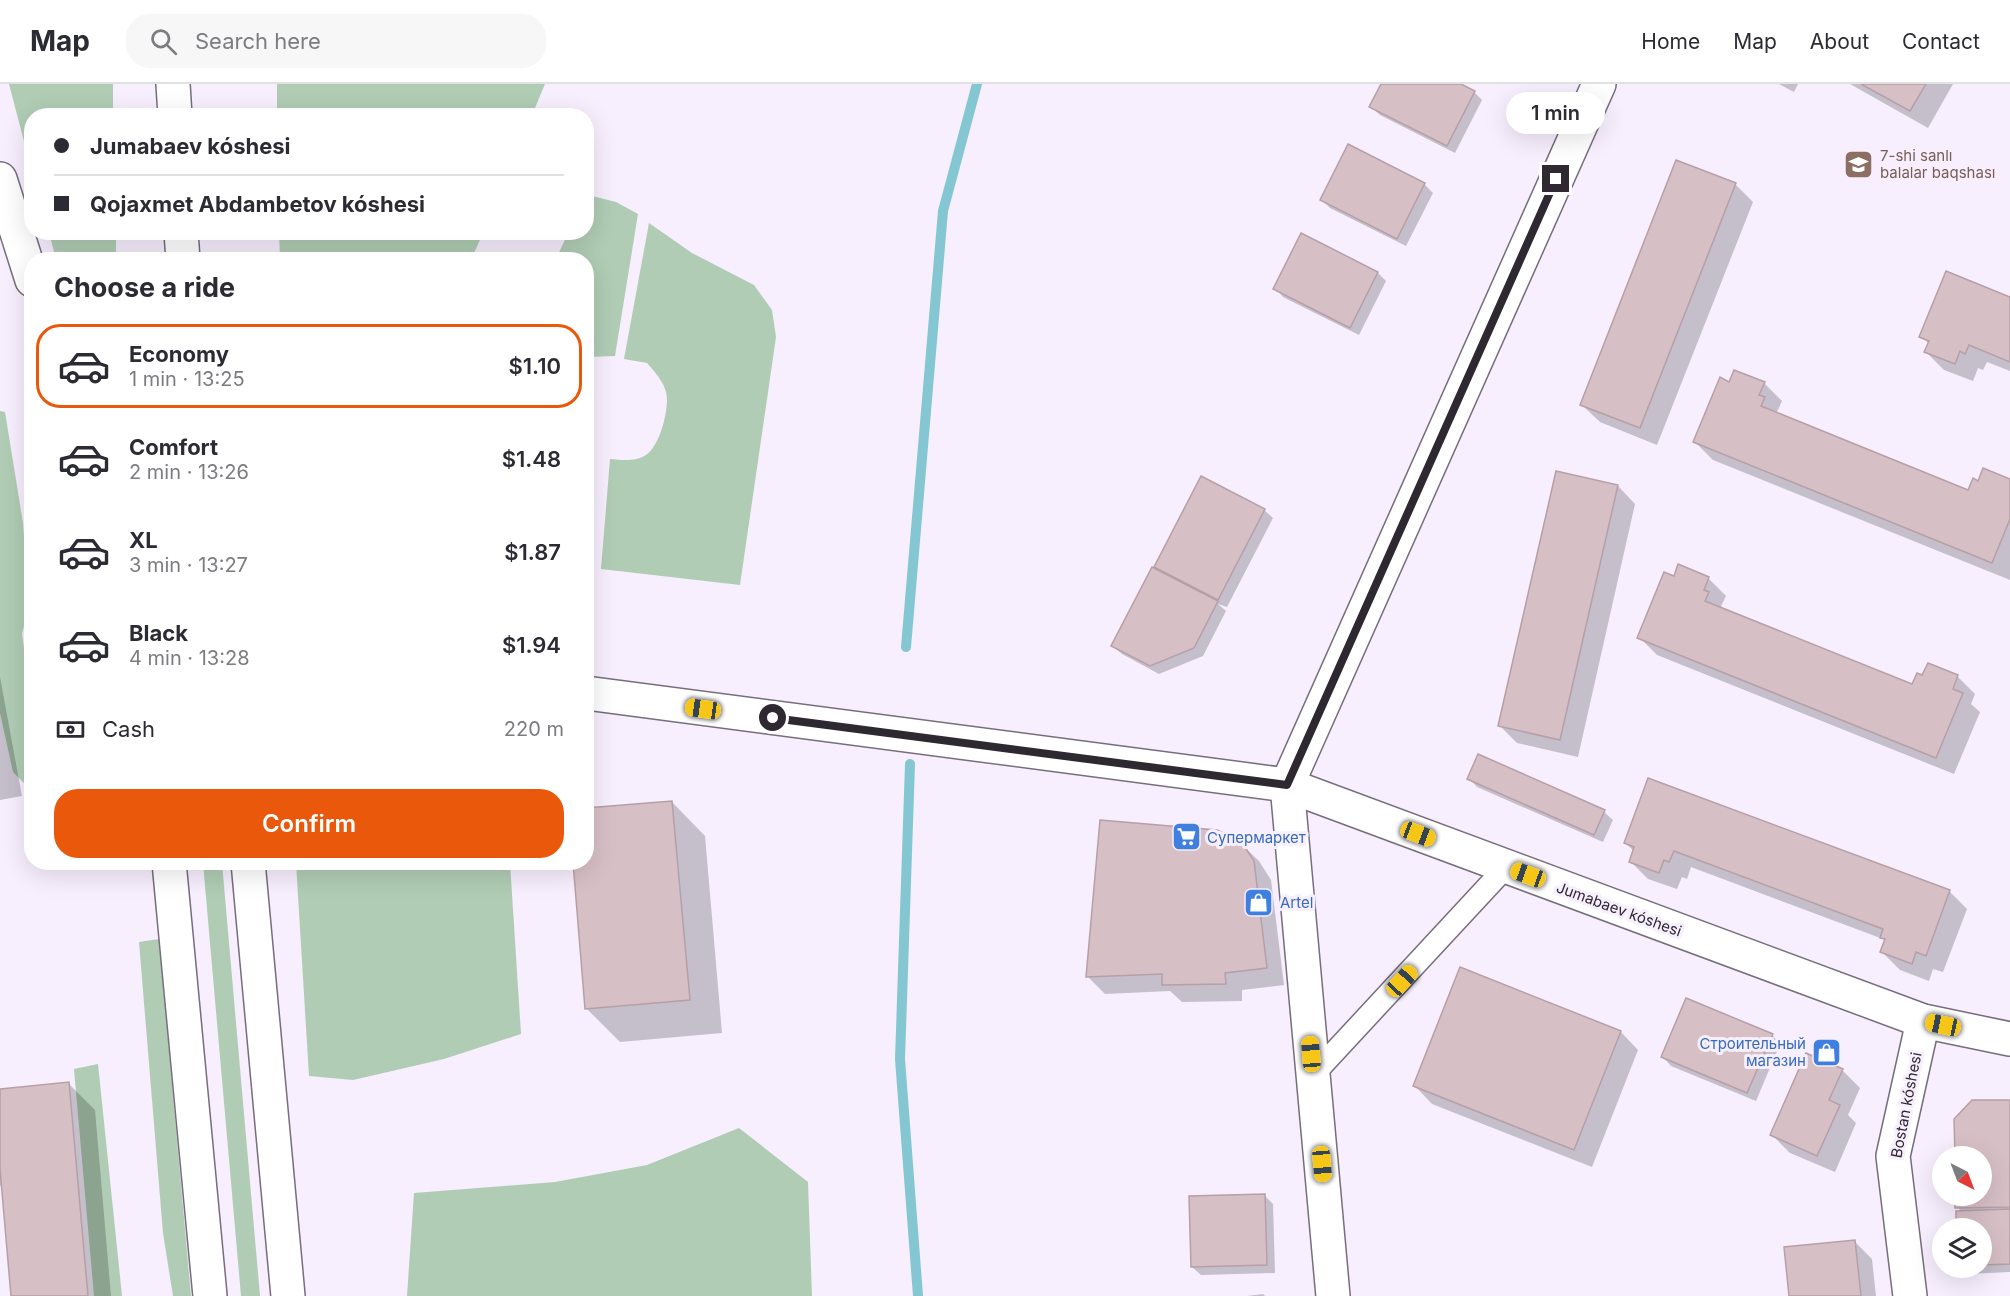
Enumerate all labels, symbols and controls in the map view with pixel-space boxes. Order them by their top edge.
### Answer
search box [126,14,546,68]
text: Map [30,24,90,58]
icon: search [147,25,180,58]
text: Search here [195,28,321,54]
text: Home [1641,29,1700,54]
text: Map [1733,29,1777,54]
text: About [1810,29,1869,54]
text: Contact [1902,29,1980,54]
callout: 1 min [1506,92,1606,134]
text: 1 min [1531,101,1580,125]
text: Jumabaev kóshesi [90,133,291,159]
place label: 7-shi sanlı balalar baqshası [1880,146,1995,182]
school or university icon: 7-shi sanlı balalar baqshası [1843,148,1875,180]
route end [1542,165,1569,192]
text: Qojaxmet Abdambetov kóshesi [90,191,425,217]
text: Choose a ride [54,271,235,304]
icon: car [57,339,111,393]
text: Economy [129,341,229,367]
text: $1.10 [509,353,561,379]
text: 1 min · 13:25 [129,367,245,391]
icon: car [57,432,111,486]
text: Comfort [129,434,218,460]
text: $1.48 [502,446,561,472]
text: 2 min · 13:26 [129,460,249,484]
icon: car [57,525,111,579]
text: XL [129,527,158,553]
text: $1.87 [504,539,561,565]
text: 3 min · 13:27 [129,553,248,577]
icon: car [57,618,111,672]
text: Black [129,620,188,646]
text: $1.94 [502,632,561,658]
text: 4 min · 13:28 [129,646,250,670]
car [684,698,722,720]
route start [759,704,786,731]
icon: cash [54,713,87,746]
text: Cash [102,716,155,742]
text: 220 m [504,717,564,741]
button: Confirm [54,789,564,858]
car [1398,819,1438,849]
supermarket icon: Супермаркет [1170,821,1202,853]
place label: Супермаркет [1207,828,1306,847]
car [1508,860,1548,890]
street label: Jumabaev kóshesi [1554,878,1684,940]
shop icon: Artel [1243,886,1275,918]
place label: Artel [1280,893,1313,912]
car [1383,962,1421,1000]
car [1924,1012,1962,1038]
place label: Строительный магазин [1699,1034,1806,1070]
car [1300,1035,1322,1073]
shop icon: Строительный магазин [1811,1036,1843,1068]
street label: Bostan kóshesi [1886,1051,1926,1159]
car [1311,1145,1333,1183]
north arrow [1932,1146,1992,1206]
map controls [1932,1146,1992,1278]
button: layers [1932,1218,1992,1278]

